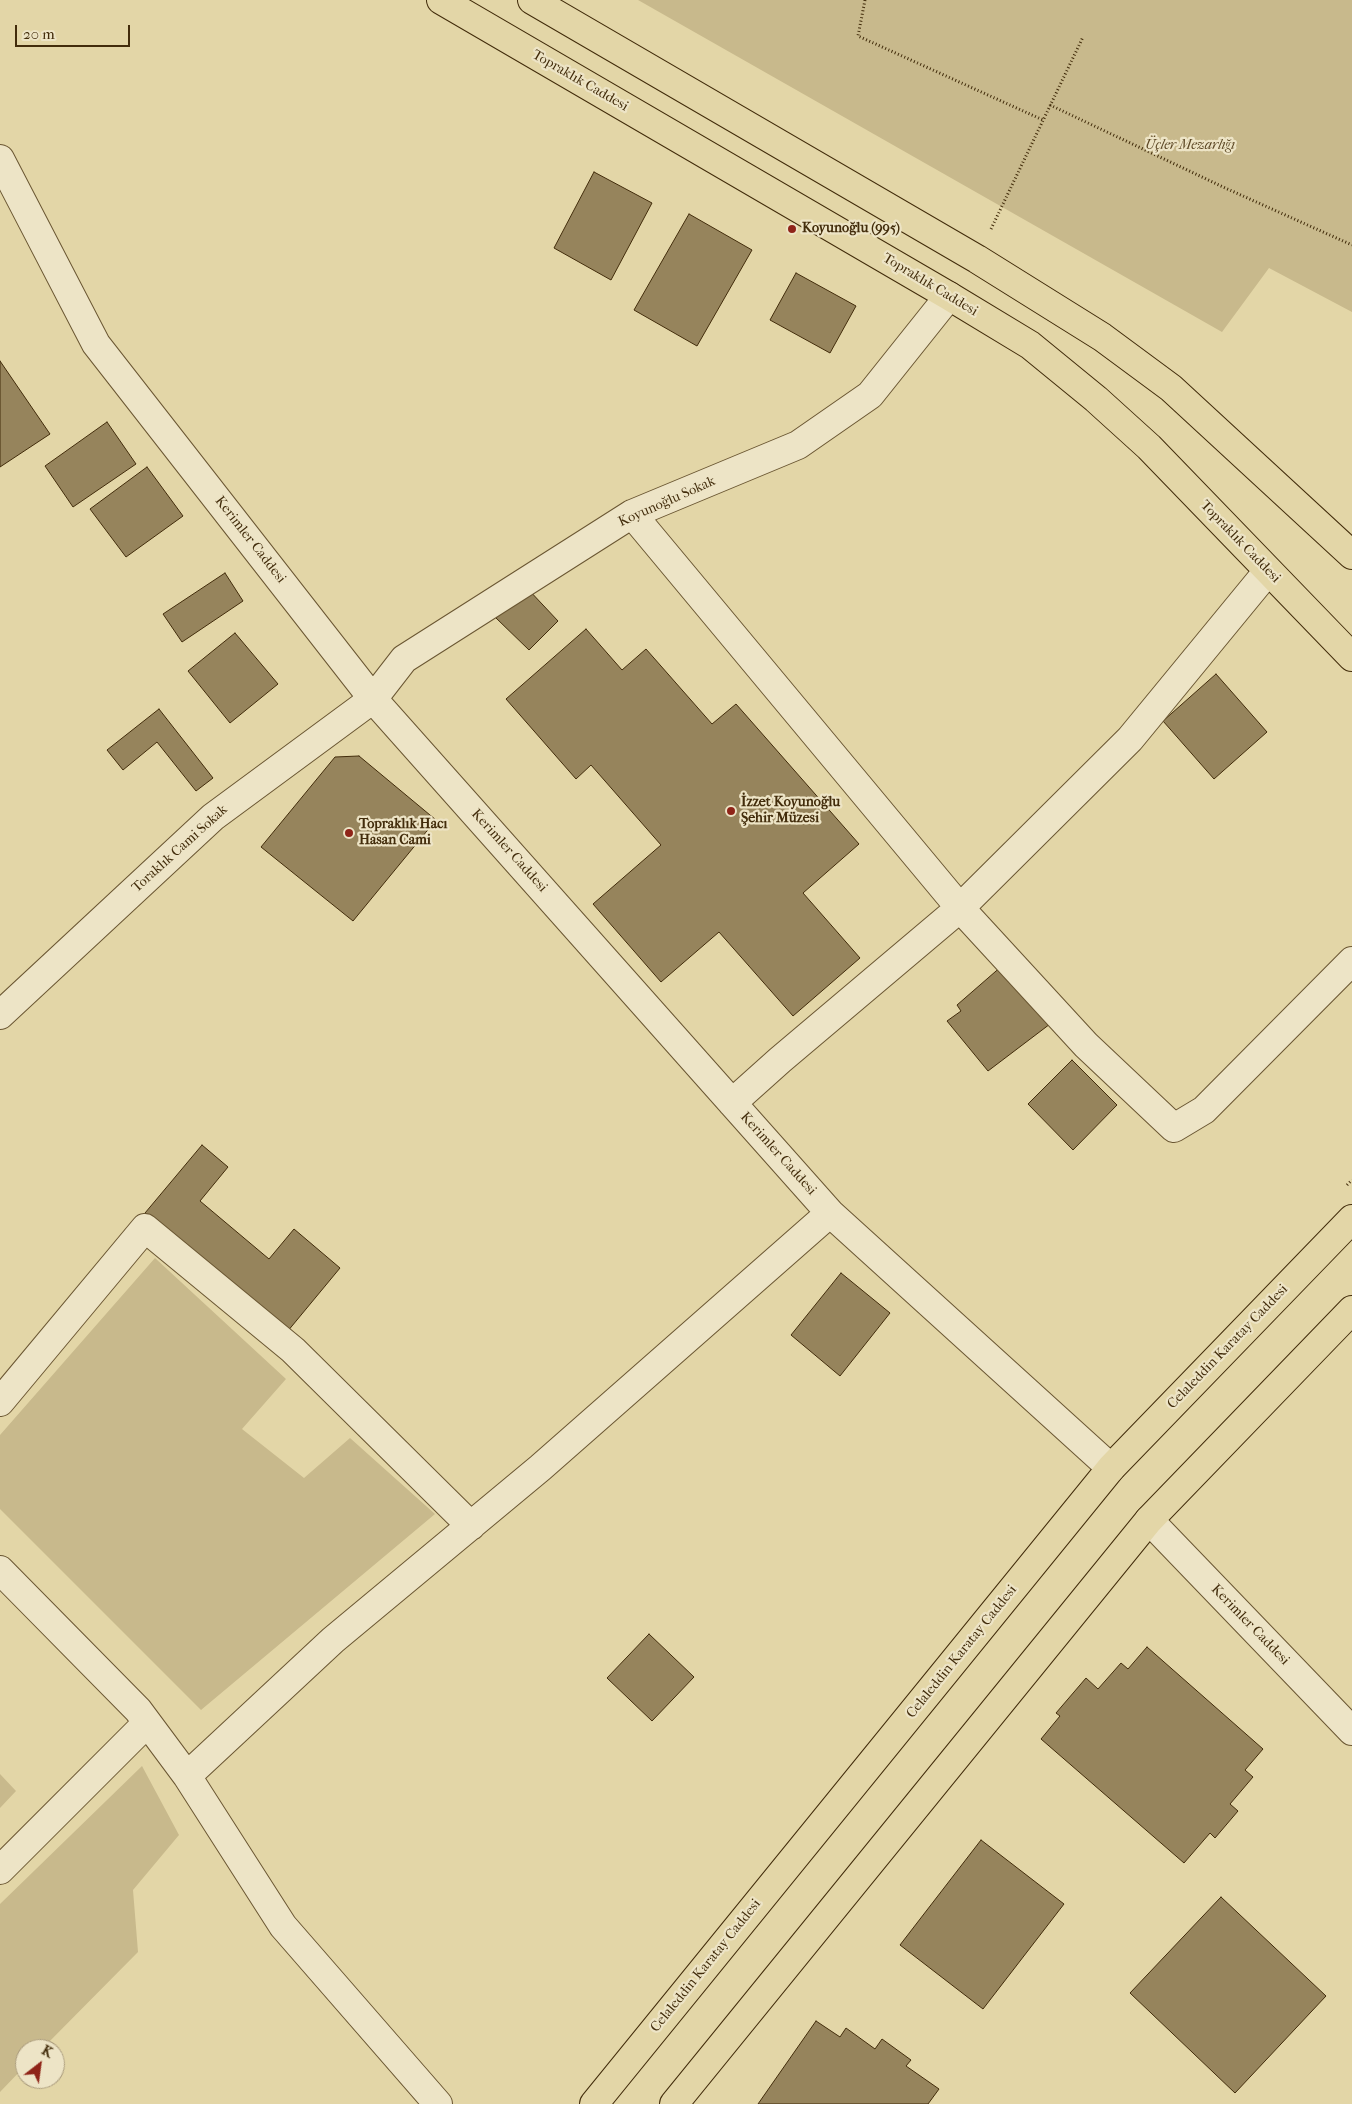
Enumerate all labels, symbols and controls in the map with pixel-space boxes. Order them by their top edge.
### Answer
scale bar [18,15,132,47]
text: 20 m [23,25,55,43]
street label: Topraklık Caddesi [529,47,631,115]
park label: Üçler Mezarlığı [1145,138,1235,154]
place label: Koyunoğlu (995) [802,221,900,237]
marker: Koyunoğlu (995) [786,223,798,235]
street label: Topraklık Caddesi [879,250,981,320]
street label: Koyunoğlu Sokak [616,473,718,531]
street label: Kerimler Caddesi [211,493,289,587]
street label: Topraklık Caddesi [1196,497,1284,587]
place label: İzzet Koyunoğlu Şehir Müzesi [741,795,840,828]
street label: Toraklık Cami Sokak [129,802,231,896]
marker: İzzet Koyunoğlu Şehir Müzesi [725,805,737,817]
street label: Kerimler Caddesi [467,806,551,896]
place label: Topraklık Hacı Hasan Cami [359,817,447,850]
marker: Topraklık Hacı Hasan Cami [343,827,355,839]
street label: Kerimler Caddesi [736,1109,820,1199]
street label: Celaleddin Karatay Caddesi [1164,1281,1292,1413]
street label: Kerimler Caddesi [1207,1581,1293,1669]
street label: Celaleddin Karatay Caddesi [903,1582,1021,1722]
street label: Celaleddin Karatay Caddesi [647,1896,765,2036]
north arrow [15,2039,65,2089]
text: K [39,2042,56,2061]

